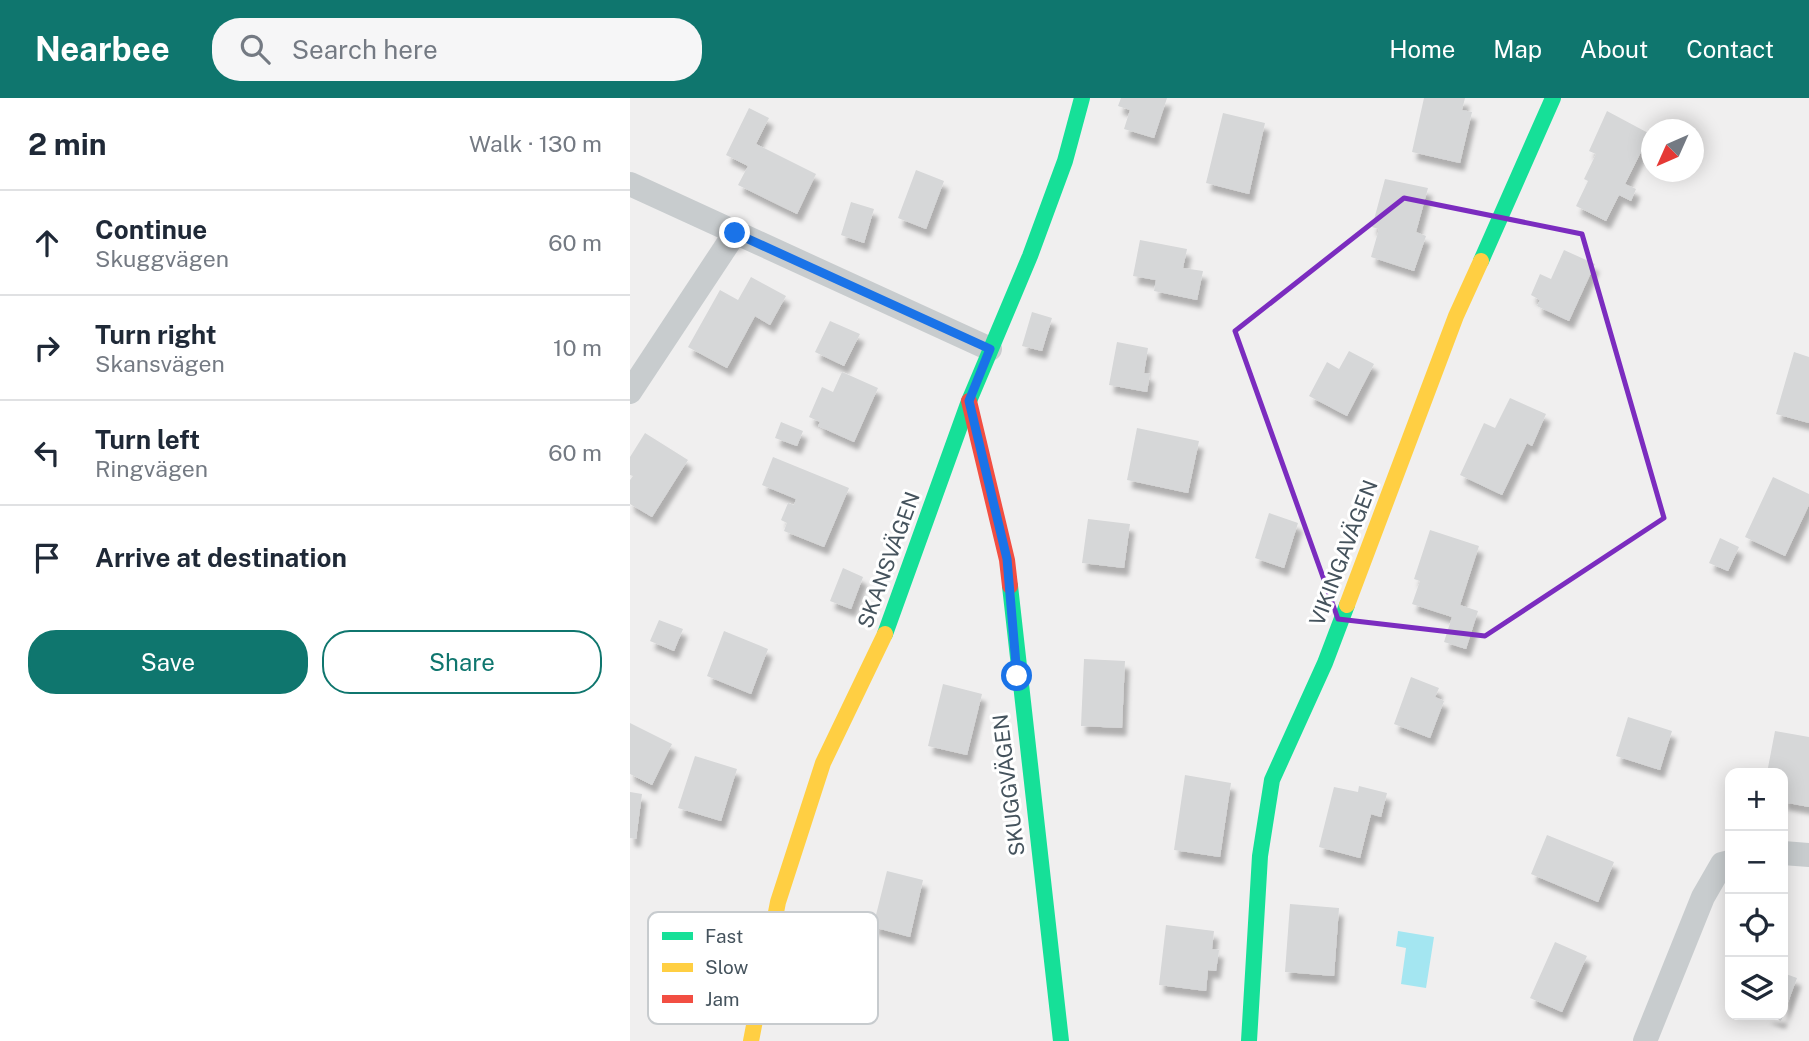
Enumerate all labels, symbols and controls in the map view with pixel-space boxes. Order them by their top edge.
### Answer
search box [212,18,702,81]
text: Nearbee [35,30,170,68]
icon: search [236,30,274,68]
text: Search here [292,34,438,65]
text: Home [1389,35,1455,63]
text: Map [1493,35,1542,63]
text: About [1580,35,1648,63]
text: Contact [1686,35,1774,63]
north arrow [1641,119,1704,182]
text: 2 min [28,126,107,162]
text: Walk · 130 m [469,130,602,157]
text: Continue [95,214,207,245]
route end [719,217,750,248]
icon: ahead [28,224,66,262]
text: 60 m [548,229,602,256]
text: Skuggvägen [95,245,229,272]
text: Turn right [95,319,217,350]
icon: right [28,329,66,367]
text: 10 m [553,334,602,361]
text: Skansvägen [95,350,225,377]
text: Turn left [95,424,200,455]
icon: left [28,434,66,472]
text: 60 m [548,439,602,466]
text: Ringvägen [95,455,208,482]
street label: VIKINGAVÄGEN [1304,476,1383,629]
street label: SKANSVÄGEN [852,488,925,631]
icon: arrive [28,539,66,577]
text: Arrive at destination [95,542,347,573]
button: Save [28,630,308,694]
button: Share [322,630,602,694]
route start [1001,660,1032,691]
street label: SKUGGVÄGEN [987,713,1030,858]
map controls [1725,768,1788,1020]
button: + [1725,768,1788,831]
button: − [1725,831,1788,894]
button: locate [1725,894,1788,957]
legend [648,912,878,1024]
text: Fast [705,925,743,947]
text: Slow [705,956,749,978]
button: layers [1725,957,1788,1020]
text: Jam [705,988,739,1010]

